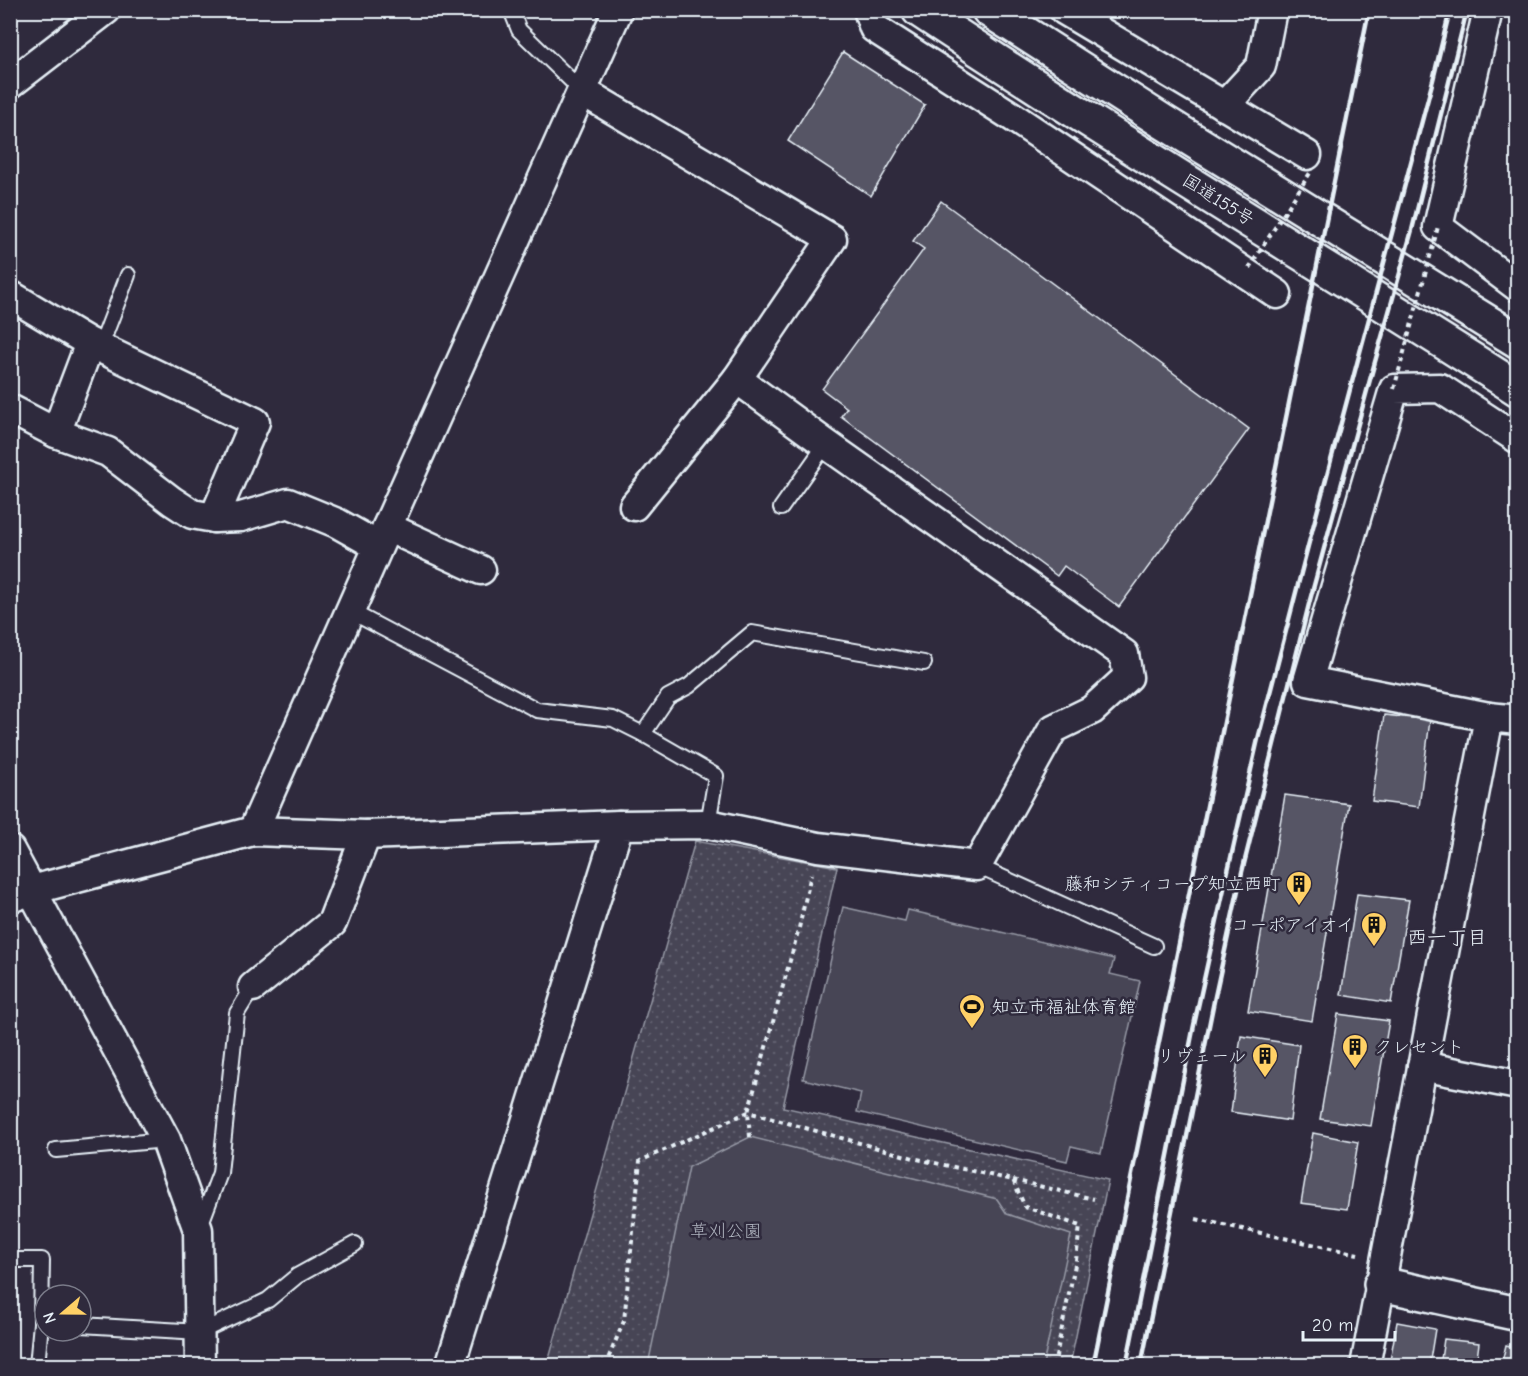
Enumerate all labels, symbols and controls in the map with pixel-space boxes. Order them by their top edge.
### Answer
street label: 国道155号 [1178,170,1258,230]
building icon: 藤和シティコープ知立西町 [1284,869,1314,907]
place label: 藤和シティコープ知立西町 [1065,874,1280,895]
building icon: コーポアイオイ [1359,910,1389,948]
place label: コーポアイオイ [1231,915,1354,936]
district label: 西一丁目 [1407,926,1487,949]
sports icon: 知立市福祉体育館 [957,992,987,1030]
place label: 知立市福祉体育館 [992,997,1136,1018]
building icon: クレセント [1340,1032,1370,1070]
place label: クレセント [1374,1037,1464,1058]
building icon: リヴェール [1250,1041,1280,1079]
place label: リヴェール [1157,1046,1246,1067]
park label: 草刈公園 [690,1221,762,1242]
north arrow [33,1283,93,1343]
scale bar [1303,1304,1394,1342]
text: N [40,1310,60,1326]
text: 20 m [1312,1315,1353,1336]

